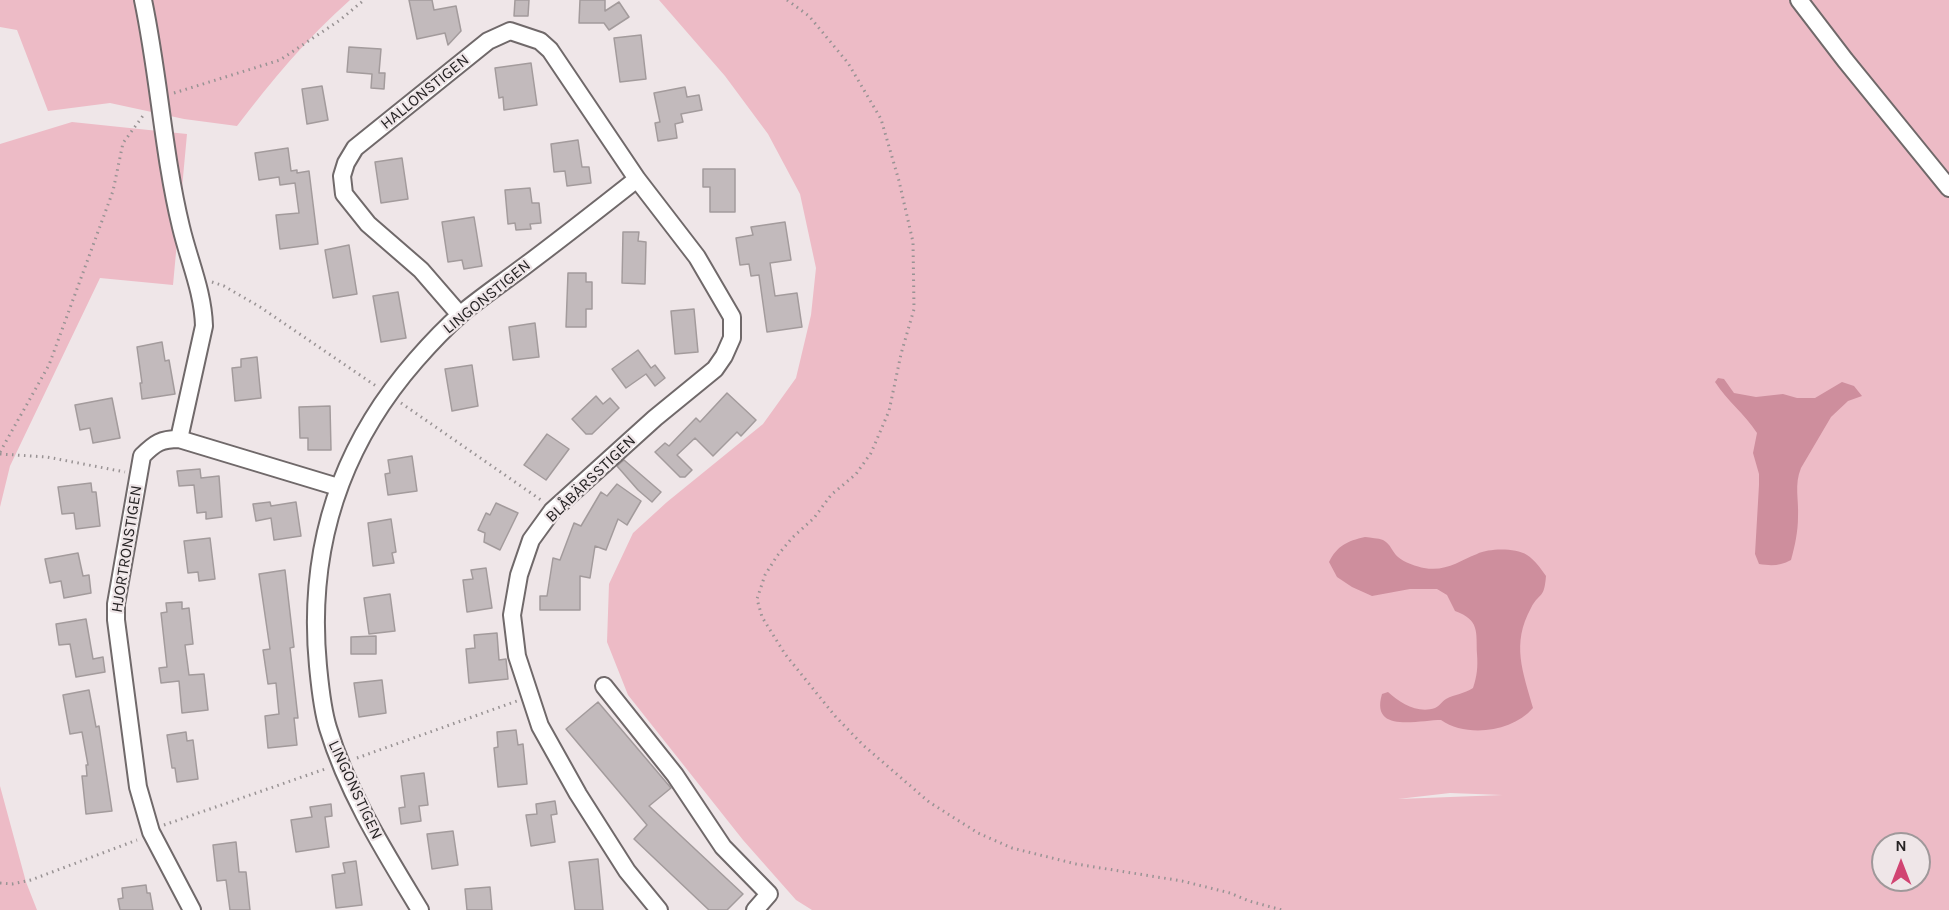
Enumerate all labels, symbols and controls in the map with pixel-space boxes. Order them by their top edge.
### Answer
street label: HALLONSTIGEN [377,50,473,134]
street label: LINGONSTIGEN [439,256,535,338]
street label: BLÅBÄRSSTIGEN [542,431,640,527]
street label: HJORTRONSTIGEN [107,484,147,614]
street label: LINGONSTIGEN [324,738,386,842]
north arrow [1871,832,1931,892]
text: N [1895,836,1907,855]

